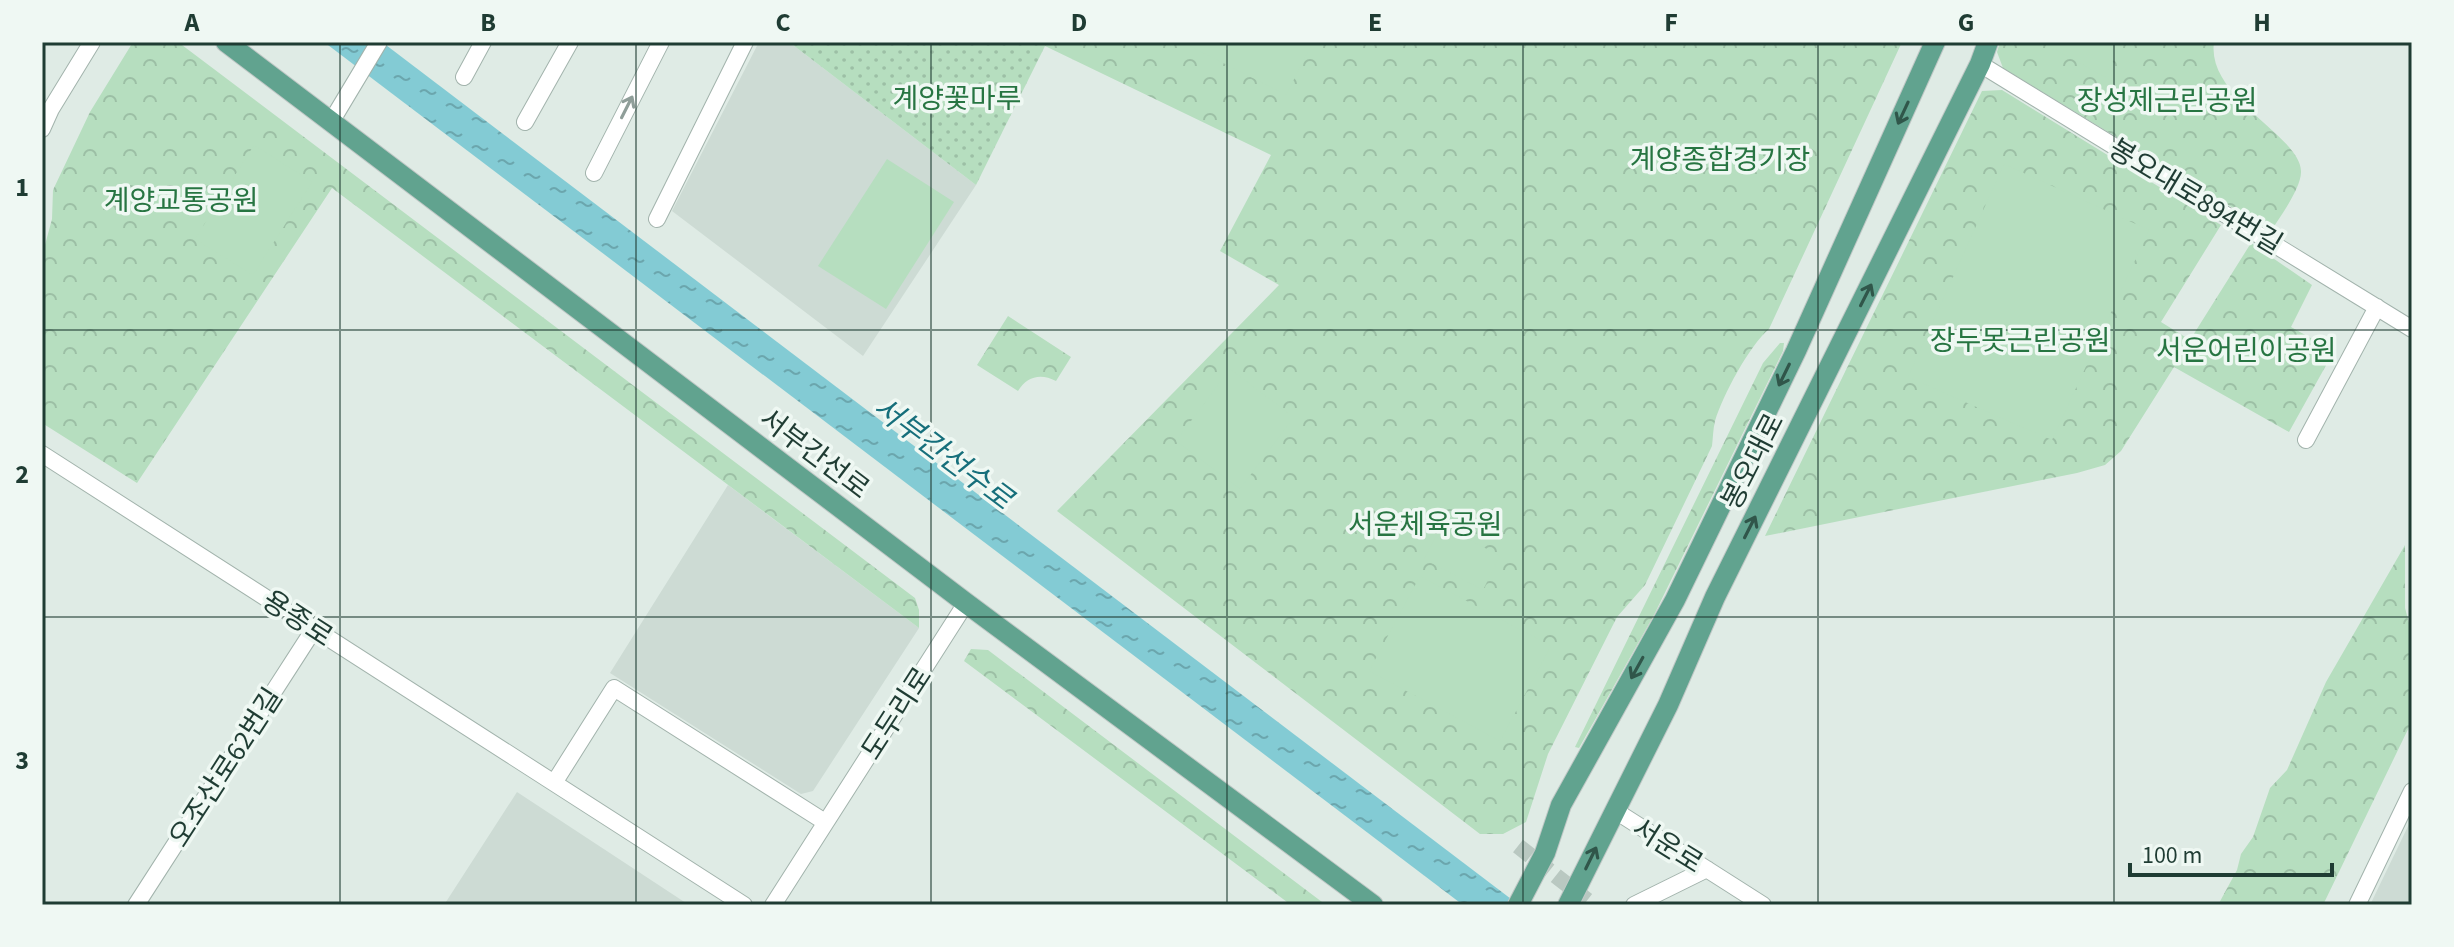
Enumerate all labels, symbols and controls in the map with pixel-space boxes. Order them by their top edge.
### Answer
text: A [184,4,201,41]
text: B [480,4,496,41]
text: C [775,4,791,41]
text: D [1071,4,1087,41]
text: E [1368,4,1382,41]
text: F [1664,4,1678,41]
text: G [1958,4,1974,41]
text: H [2253,4,2271,41]
park label: 계양꽃마루 [893,79,1021,119]
park label: 장성제근린공원 [2077,81,2257,121]
one-way arrow [620,96,636,120]
one-way arrow [1895,101,1910,125]
street label: 봉오대로894번길 [2101,129,2290,265]
park label: 계양종합경기장 [1630,140,1810,180]
text: 1 [15,169,29,206]
park label: 계양교통공원 [104,181,258,221]
one-way arrow [1859,283,1874,307]
park label: 장두못근린공원 [1930,321,2110,361]
park label: 서운어린이공원 [2156,331,2336,371]
one-way arrow [1776,363,1791,387]
water label: 서부간선수로 [864,386,1023,521]
street label: 서부간선로 [751,399,878,509]
street label: 봉오대로 [1712,406,1794,516]
text: 2 [15,456,29,493]
park label: 서운체육공원 [1348,505,1502,545]
one-way arrow [1743,516,1758,540]
street label: 용종로 [254,581,341,657]
one-way arrow [1629,656,1645,679]
street label: 도두리로 [852,659,942,768]
street label: 오조산로62번길 [159,680,292,855]
text: 3 [15,742,29,779]
street label: 서운로 [1624,808,1711,883]
scale bar [2130,827,2332,877]
text: 100 m [2142,838,2202,873]
one-way arrow [1584,846,1599,870]

